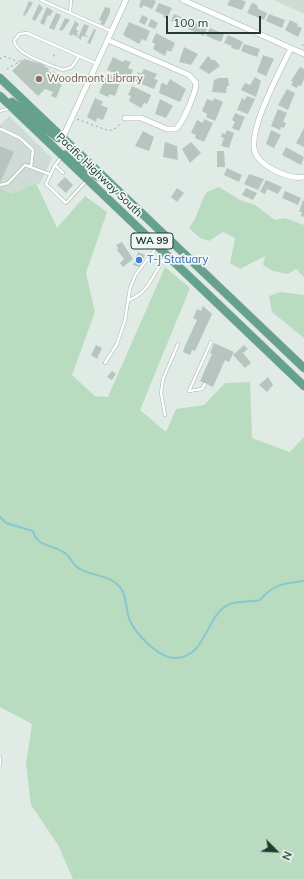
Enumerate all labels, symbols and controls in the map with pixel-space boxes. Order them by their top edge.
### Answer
scale bar [168,8,263,34]
text: 100 m [173,15,208,30]
place label: Woodmont Library [47,72,143,86]
marker: Woodmont Library [34,74,44,84]
street label: Pacific Highway South [53,130,145,220]
road number: WA 99 [131,233,173,249]
place label: T-J Statuary [147,253,208,267]
marker: T-J Statuary [134,255,144,265]
north arrow [256,831,296,871]
text: N [279,849,295,863]

